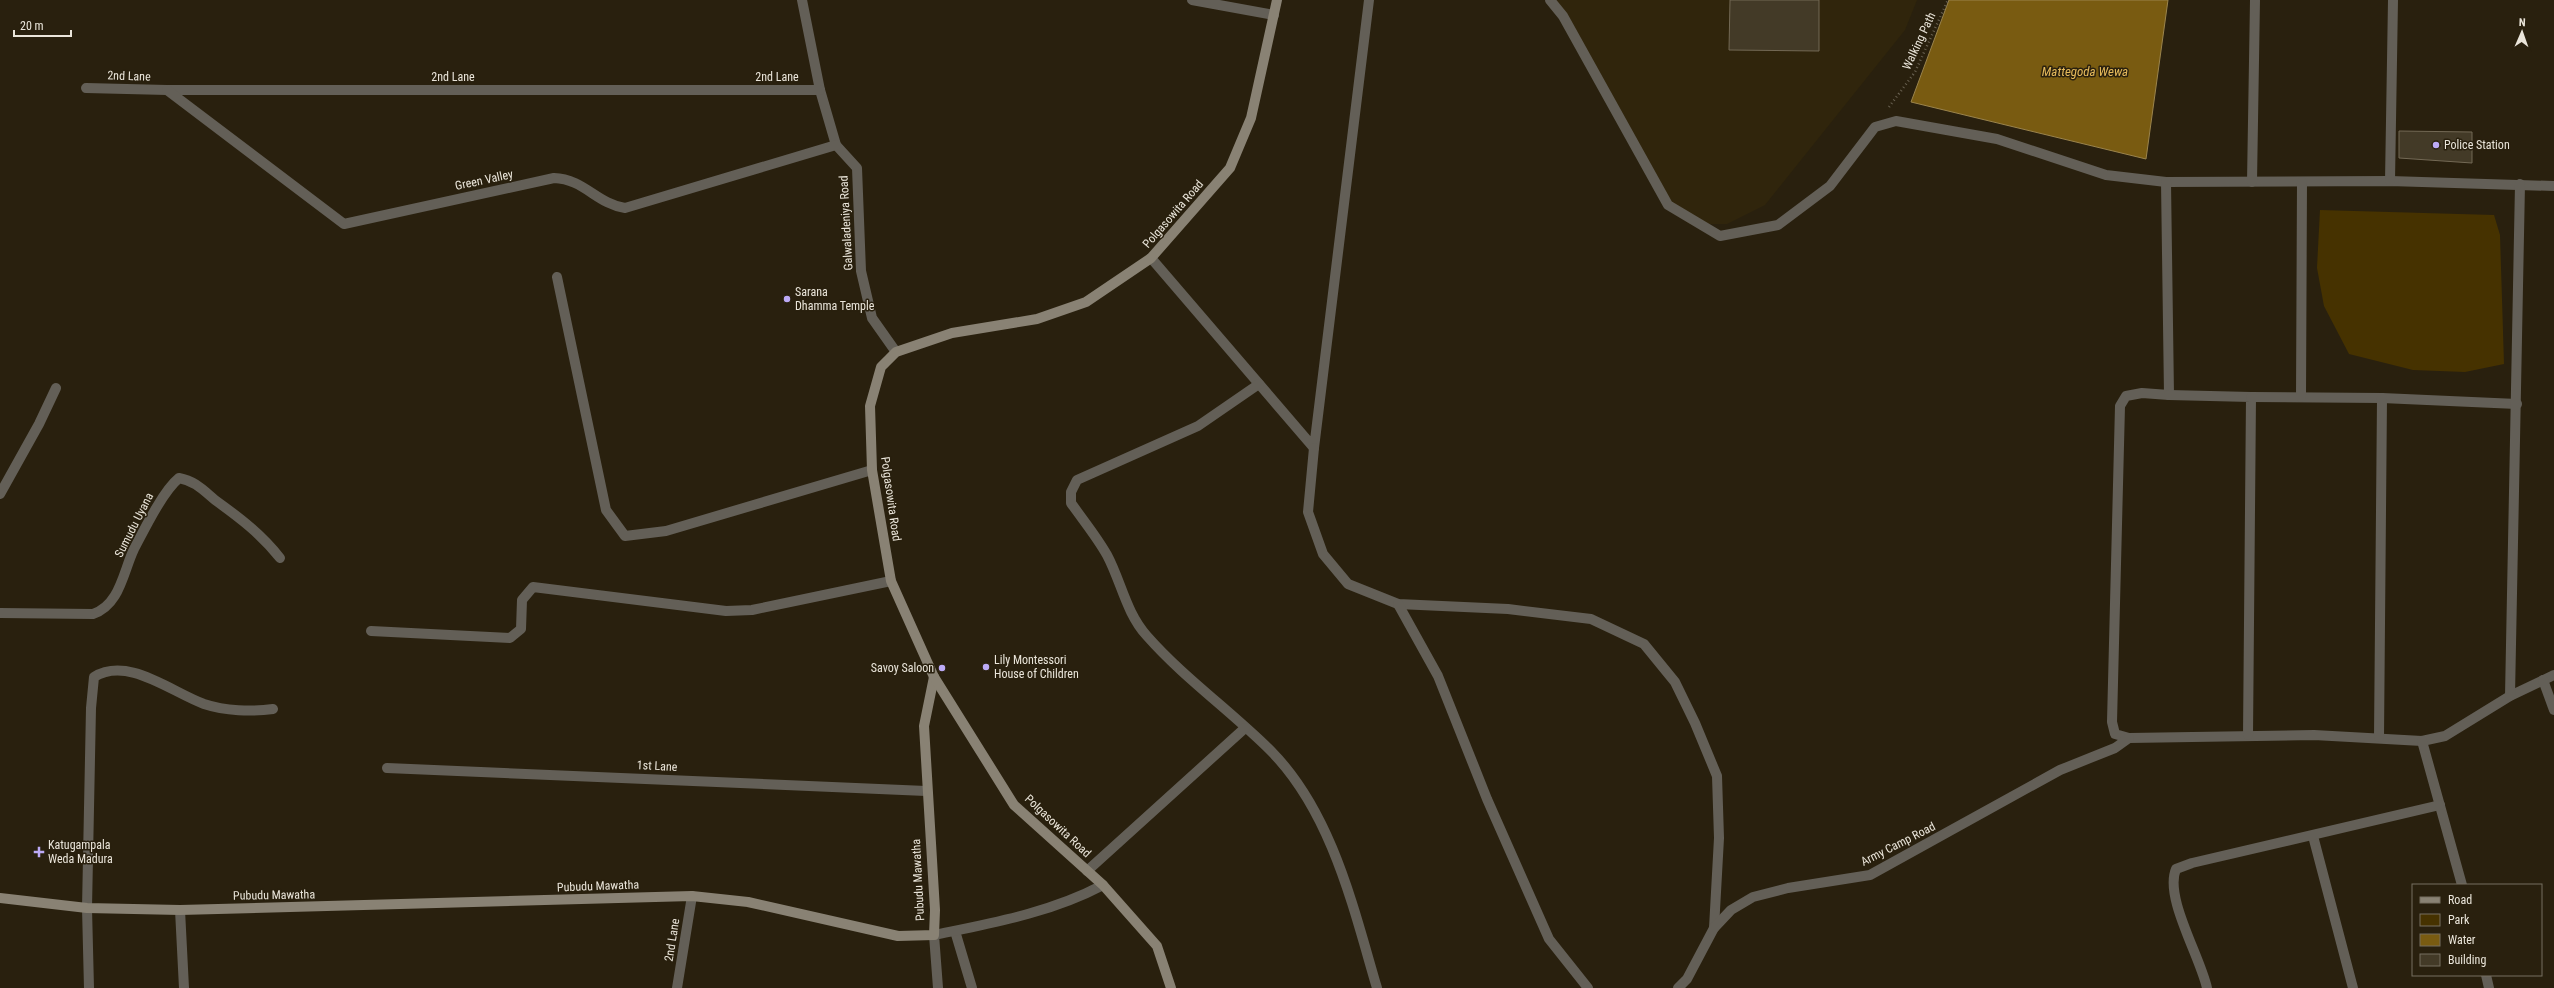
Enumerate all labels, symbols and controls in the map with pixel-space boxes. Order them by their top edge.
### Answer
street label: Walking Path [1900,10,1938,72]
scale bar [14,12,71,38]
north arrow [2502,12,2542,52]
text: N [2519,16,2526,29]
text: 20 m [20,19,44,33]
water label: Mattegoda Wewa [2042,64,2128,79]
street label: 2nd Lane [107,68,151,84]
street label: 2nd Lane [431,70,475,84]
street label: 2nd Lane [755,70,799,84]
place label: Police Station [2444,138,2510,152]
marker: Police Station [2431,140,2441,150]
street label: Green Valley [454,167,514,193]
street label: Galwaladeniya Road [837,175,855,271]
street label: Polgasowita Road [1140,177,1206,251]
place label: Sarana Dhamma Temple [795,285,875,313]
marker: Sarana Dhamma Temple [782,294,792,304]
street label: Polgasowita Road [878,456,904,542]
street label: Sumudu Uyana [112,490,156,560]
place label: Lily Montessori House of Children [994,653,1079,681]
place label: Savoy Saloon [871,661,934,675]
marker: Lily Montessori House of Children [981,662,991,672]
marker: Savoy Saloon [937,663,947,673]
street label: 1st Lane [636,758,678,774]
street label: Polgasowita Road [1022,792,1094,860]
street label: Army Camp Road [1858,819,1938,869]
place label: Katugampala Weda Madura [48,838,113,866]
street label: Pubudu Mawatha [909,838,927,921]
marker: Katugampala Weda Madura [33,846,45,858]
street label: Pubudu Mawatha [557,878,640,894]
legend [2412,884,2542,976]
street label: Pubudu Mawatha [233,887,315,903]
text: Road [2448,893,2472,907]
text: Park [2448,913,2470,927]
street label: 2nd Lane [662,917,682,963]
text: Water [2448,933,2476,947]
text: Building [2448,953,2486,967]

